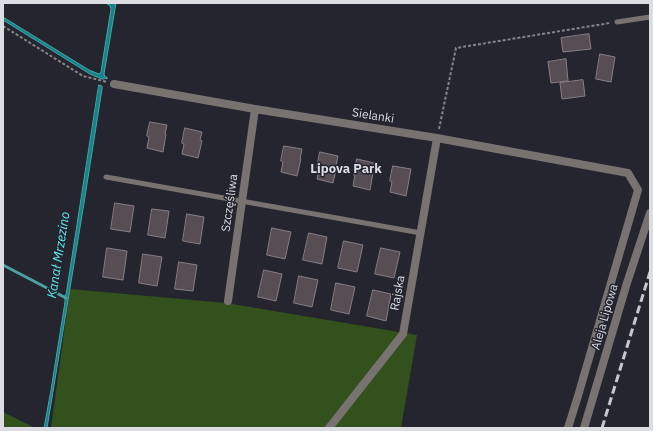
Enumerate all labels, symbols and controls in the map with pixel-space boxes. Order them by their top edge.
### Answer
street label: Sielanki [351,106,395,126]
district label: Lipova Park [310,161,382,177]
street label: Szczęśliwa [219,173,241,233]
water label: Kanał Mrzezino [44,211,74,299]
street label: Rajska [388,274,408,312]
street label: Aleja Lipowa [589,282,621,352]

